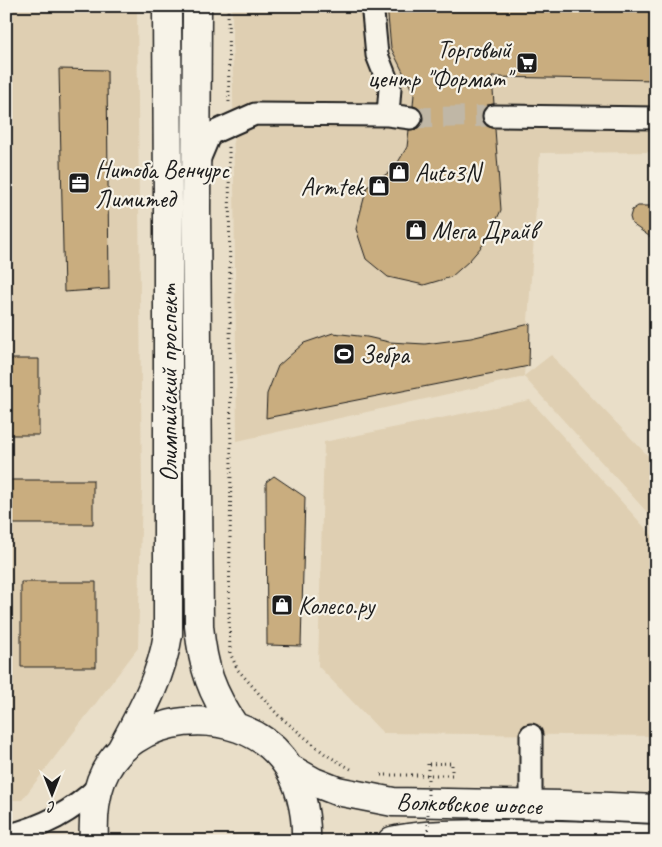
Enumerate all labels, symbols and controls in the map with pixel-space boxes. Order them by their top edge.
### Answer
place label: Торговый центр "Формат" [368,34,516,95]
supermarket icon: Торговый центр "Формат" [515,51,539,75]
place label: Нитоба Венчурс Лимитед [95,154,230,215]
place label: Auto3N [415,157,484,189]
shop icon: Auto3N [387,160,411,184]
office icon: Нитоба Венчурс Лимитед [67,171,91,195]
place label: Armtek [301,171,365,203]
shop icon: Armtek [367,174,391,198]
place label: Мега Драйв [432,215,543,247]
shop icon: Мега Драйв [404,218,428,242]
street label: Олимпийский проспект [153,283,185,482]
place label: Зебра [360,339,411,371]
sports icon: Зебра [332,342,356,366]
place label: Колесо.ру [298,590,377,622]
shop icon: Колесо.ру [270,593,294,617]
north arrow [28,770,78,820]
street label: Волковское шоссе [396,785,544,823]
text: С [46,798,55,815]

